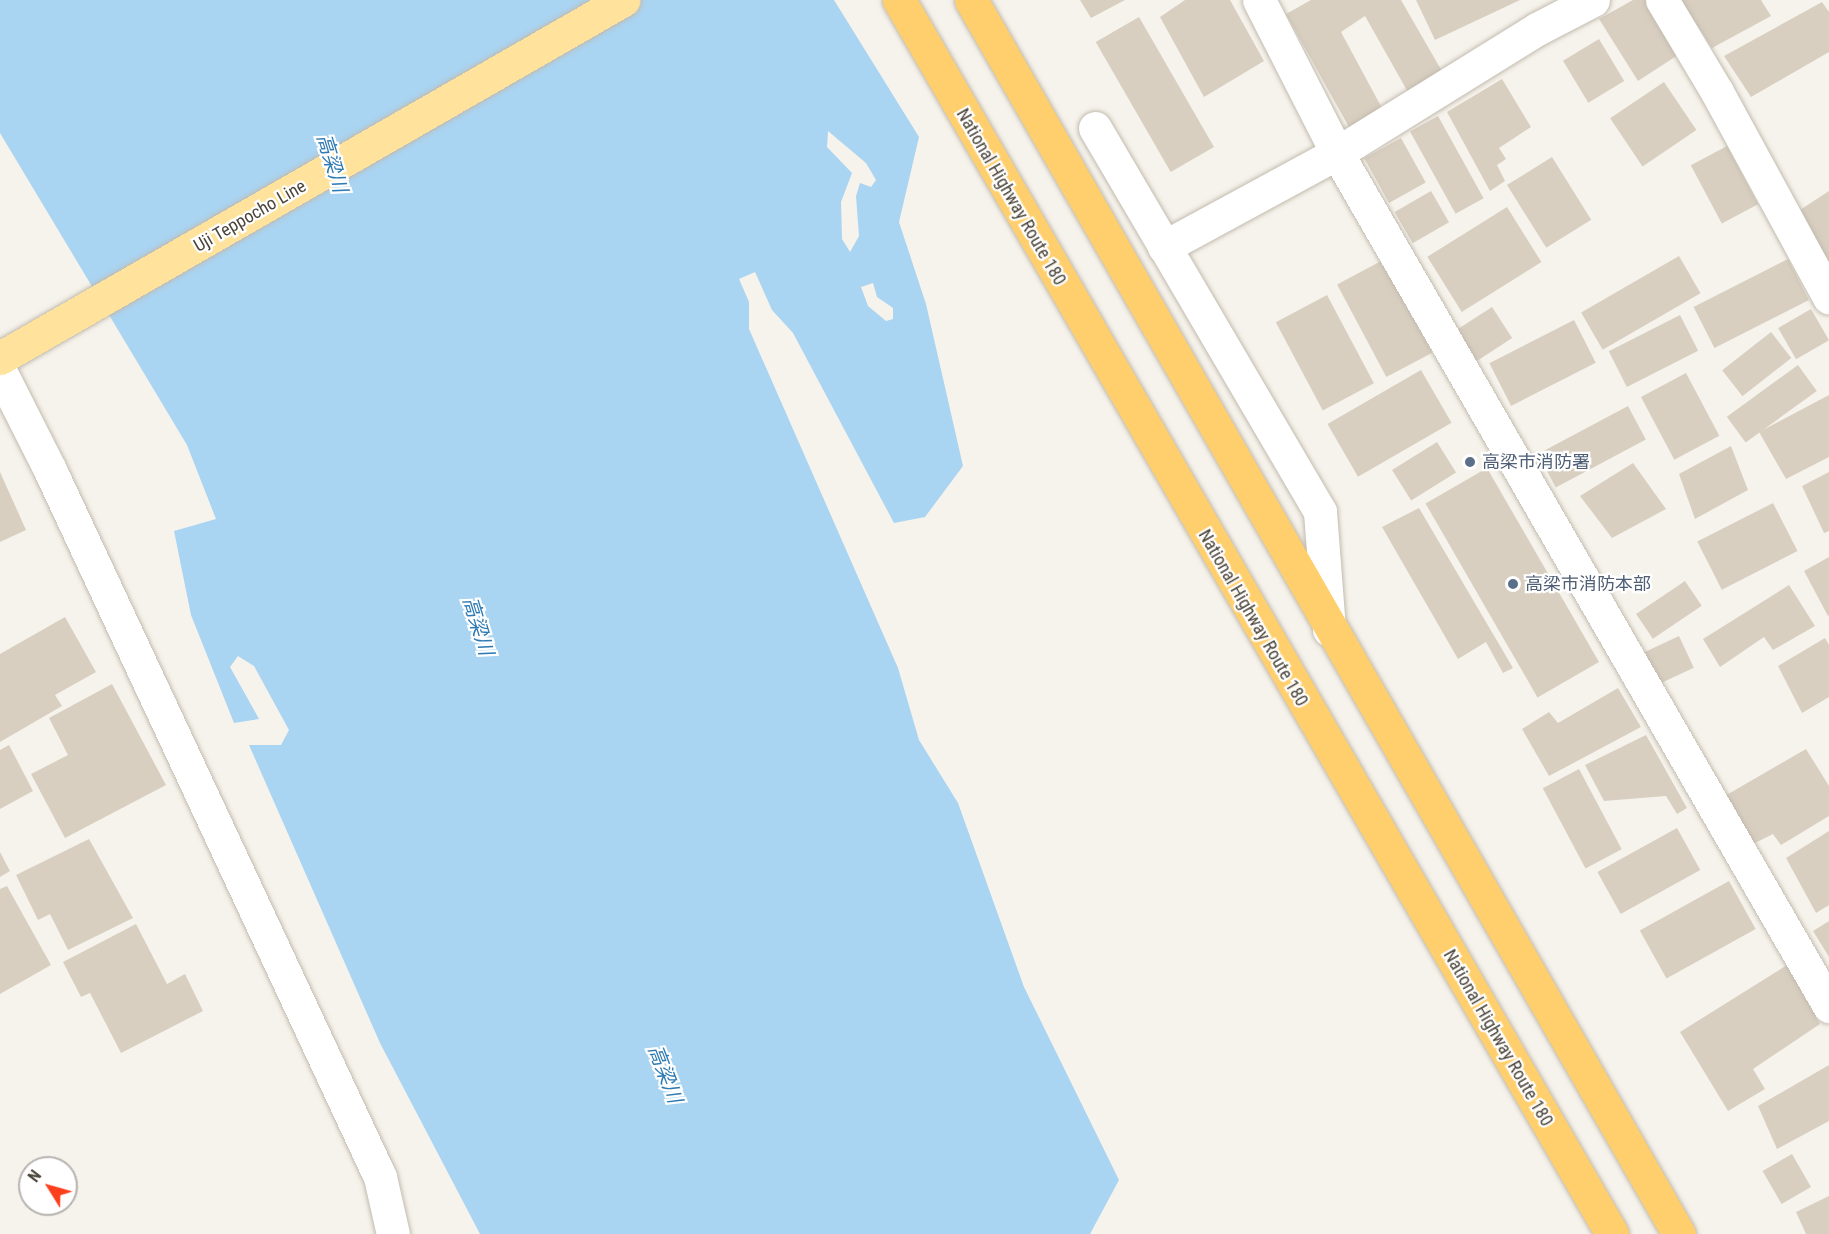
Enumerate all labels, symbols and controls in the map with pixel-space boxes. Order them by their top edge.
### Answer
street label: National Highway Route 180 [952,105,1070,289]
water label: 高梁川 [312,131,352,195]
street label: Uji Teppocho Line [190,175,310,257]
place label: 高梁市消防署 [1482,451,1590,473]
marker: 高梁市消防署 [1463,455,1477,469]
street label: National Highway Route 180 [1194,526,1312,710]
place label: 高梁市消防本部 [1525,573,1651,595]
marker: 高梁市消防本部 [1506,577,1520,591]
water label: 高梁川 [458,594,498,658]
street label: National Highway Route 180 [1439,946,1557,1130]
water label: 高梁川 [643,1042,687,1106]
north arrow [18,1156,78,1216]
text: N [24,1166,45,1186]

